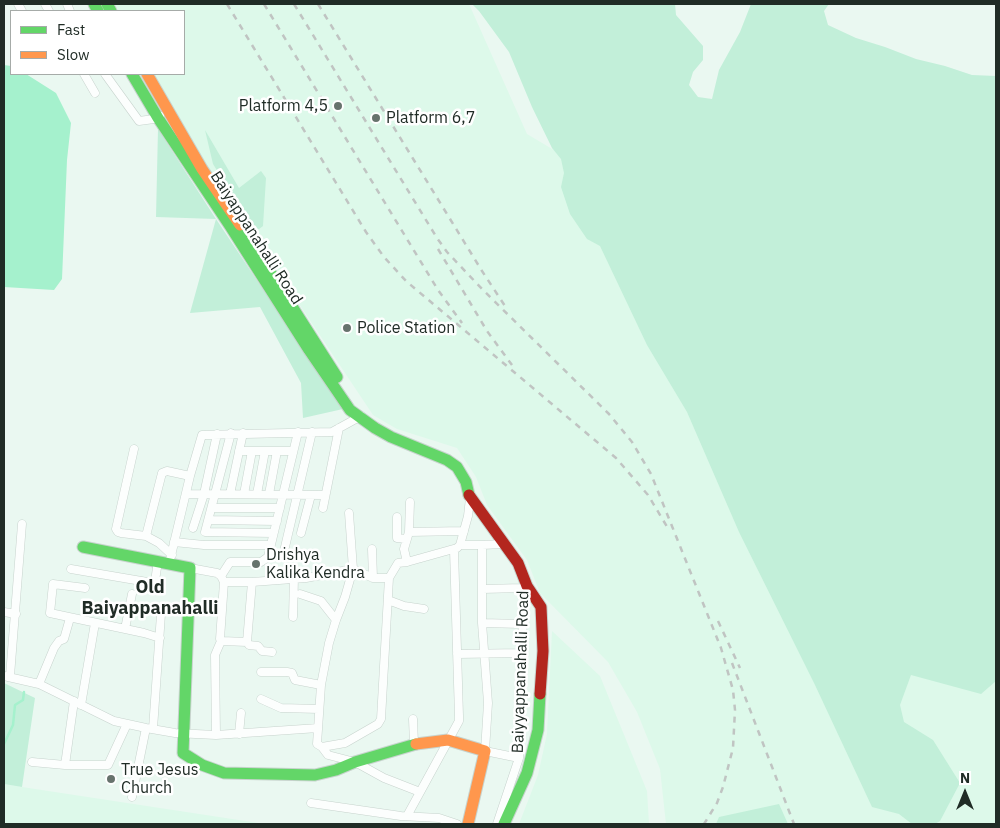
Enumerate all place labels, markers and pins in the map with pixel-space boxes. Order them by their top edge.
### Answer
place label: Platform 4,5 [239,96,328,116]
marker: Platform 4,5 [332,100,344,112]
place label: Platform 6,7 [386,108,475,128]
marker: Platform 6,7 [370,112,382,124]
place label: Police Station [357,318,455,338]
marker: Police Station [341,322,353,334]
place label: Drishya Kalika Kendra [266,545,365,583]
marker: Drishya Kalika Kendra [250,558,262,570]
place label: True Jesus Church [121,760,199,798]
marker: True Jesus Church [105,773,117,785]

